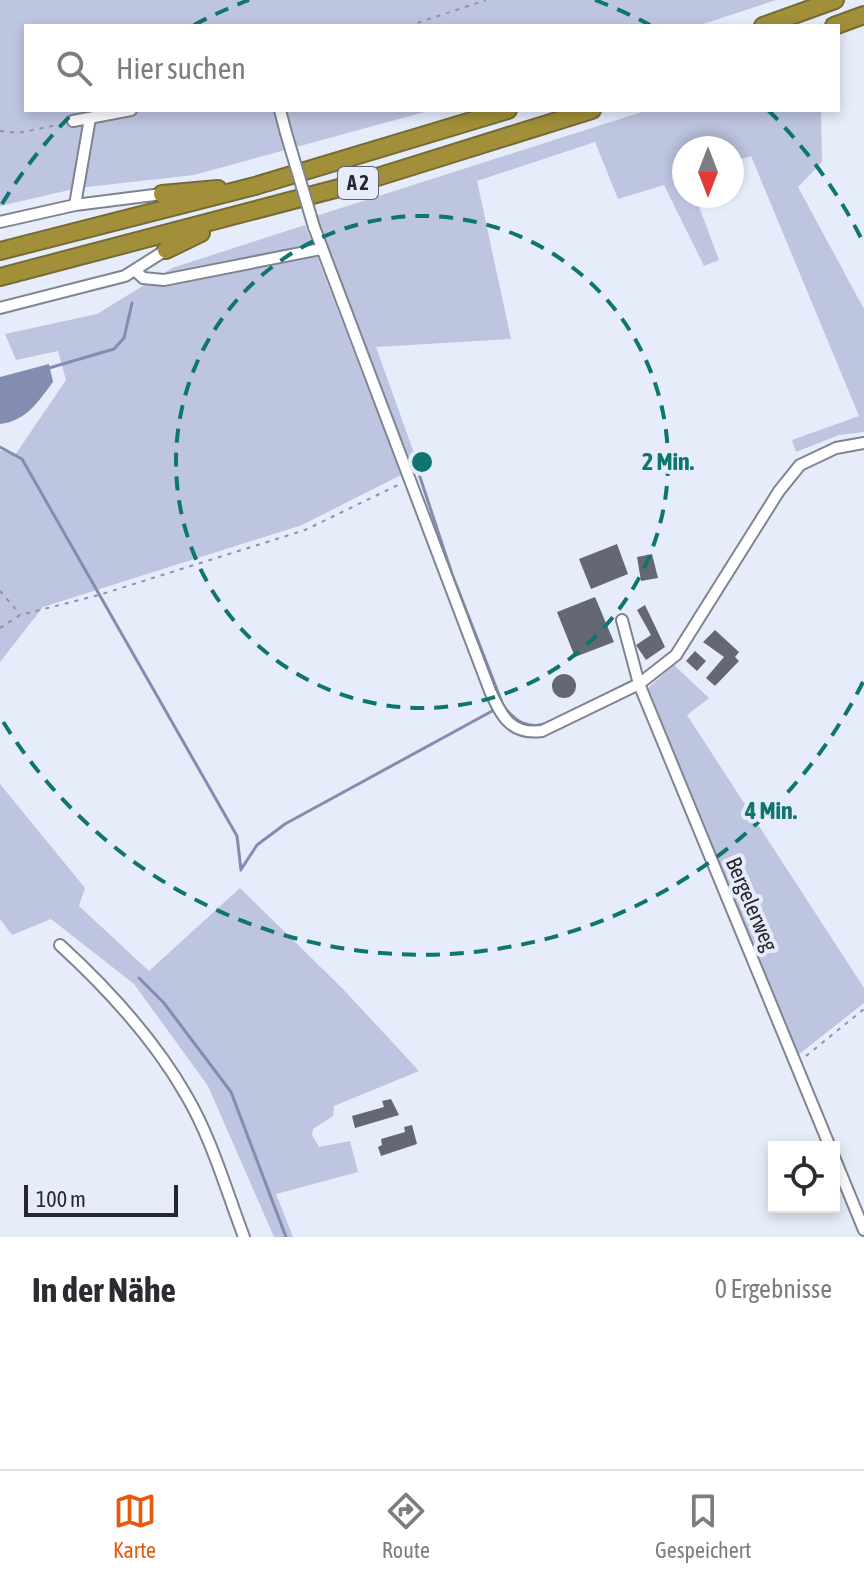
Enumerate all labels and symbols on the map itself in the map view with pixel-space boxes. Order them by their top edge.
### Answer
north arrow [672,136,744,208]
road number: A 2 [338,167,378,199]
centre of rings [408,448,436,476]
text: 2 Min. [642,448,694,475]
text: 4 Min. [744,797,797,824]
street label: Bergelerweg [721,853,784,955]
scale bar [24,1181,178,1217]

